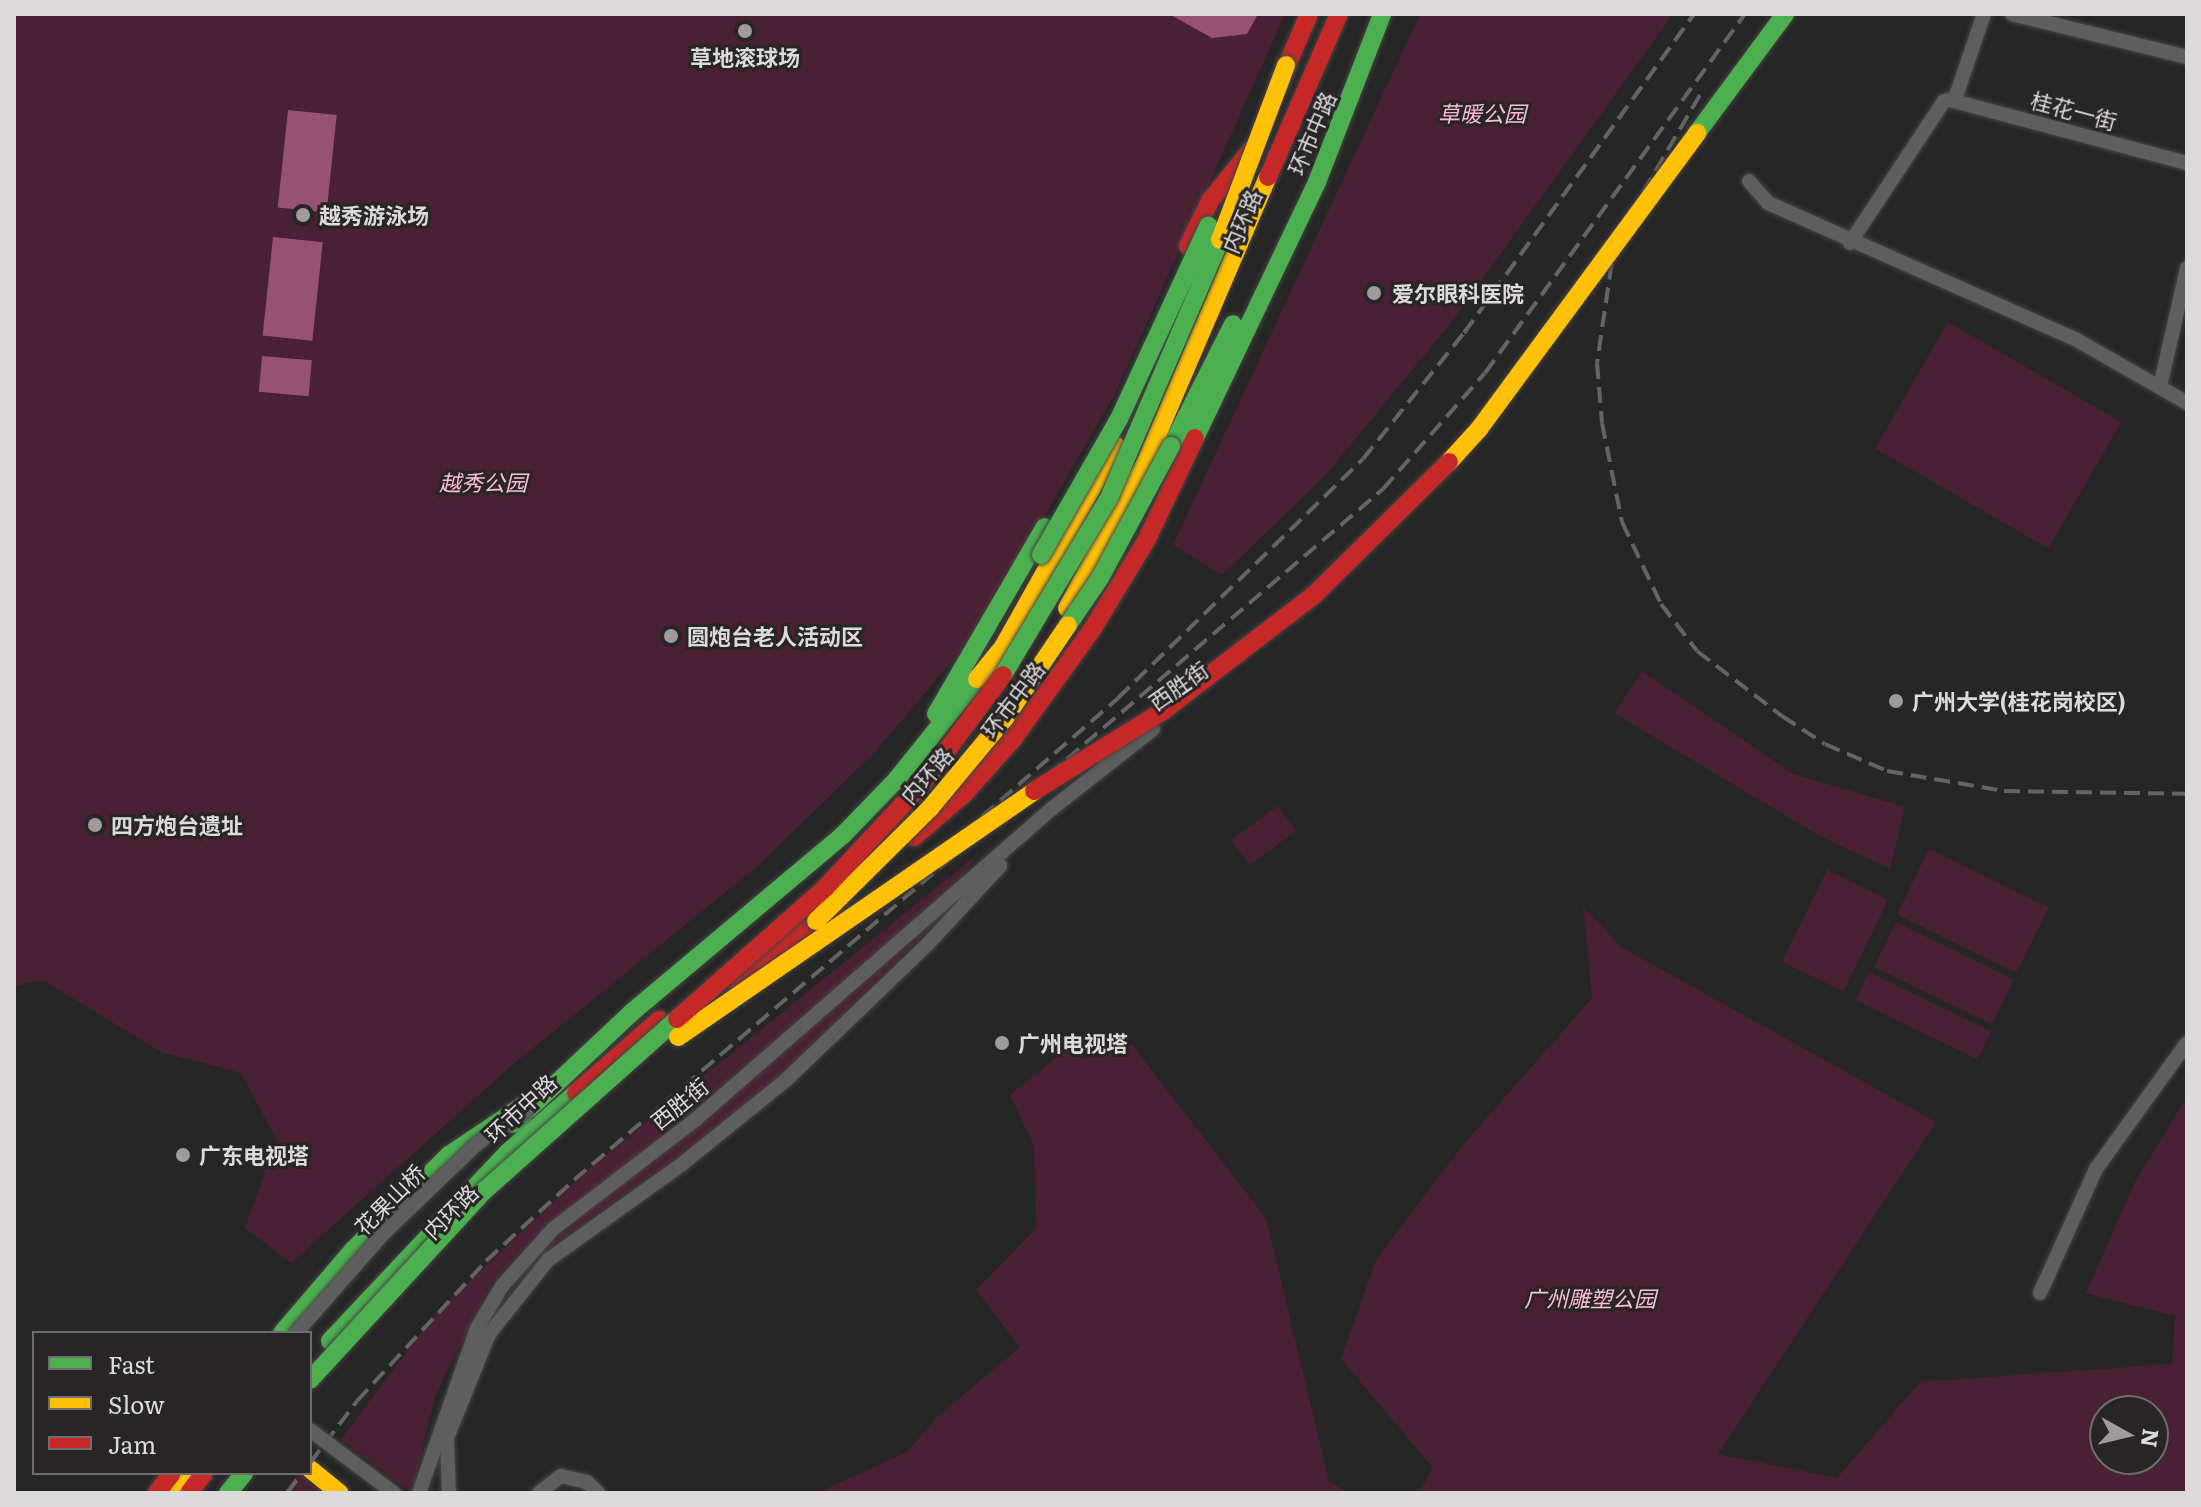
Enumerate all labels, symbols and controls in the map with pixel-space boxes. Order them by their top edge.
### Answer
marker: 草地滚球场 [736,22,754,40]
place label: 草地滚球场 [690,44,800,70]
street label: 桂花一街 [2028,86,2120,134]
street label: 环市中路 [1282,87,1340,179]
park label: 草暖公园 [1438,100,1526,126]
street label: 内环路 [1216,185,1266,257]
place label: 越秀游泳场 [319,202,429,228]
marker: 越秀游泳场 [294,206,312,224]
place label: 爱尔眼科医院 [1392,280,1524,306]
marker: 爱尔眼科医院 [1363,282,1385,304]
park label: 越秀公园 [439,469,527,495]
place label: 圆炮台老人活动区 [687,623,863,649]
marker: 圆炮台老人活动区 [662,627,680,645]
street label: 西胜街 [1143,655,1213,715]
street label: 环市中路 [975,656,1049,742]
place label: 广州大学(桂花岗校区) [1912,688,2126,714]
marker: 广州大学(桂花岗校区) [1887,692,1905,710]
street label: 内环路 [894,741,958,809]
place label: 四方炮台遗址 [111,812,243,838]
marker: 四方炮台遗址 [86,816,104,834]
place label: 广州电视塔 [1018,1030,1128,1056]
marker: 广州电视塔 [993,1034,1011,1052]
street label: 环市中路 [479,1068,561,1148]
street label: 西胜街 [645,1072,713,1134]
place label: 广东电视塔 [199,1142,309,1168]
marker: 广东电视塔 [174,1146,192,1164]
street label: 花果山桥 [349,1159,429,1239]
street label: 内环路 [417,1178,483,1244]
park label: 广州雕塑公园 [1524,1285,1656,1311]
legend [32,1331,312,1475]
text: Fast [108,1346,155,1381]
text: Slow [108,1386,165,1421]
north arrow [2089,1395,2169,1475]
text: Jam [108,1426,156,1461]
text: N [2134,1427,2169,1450]

